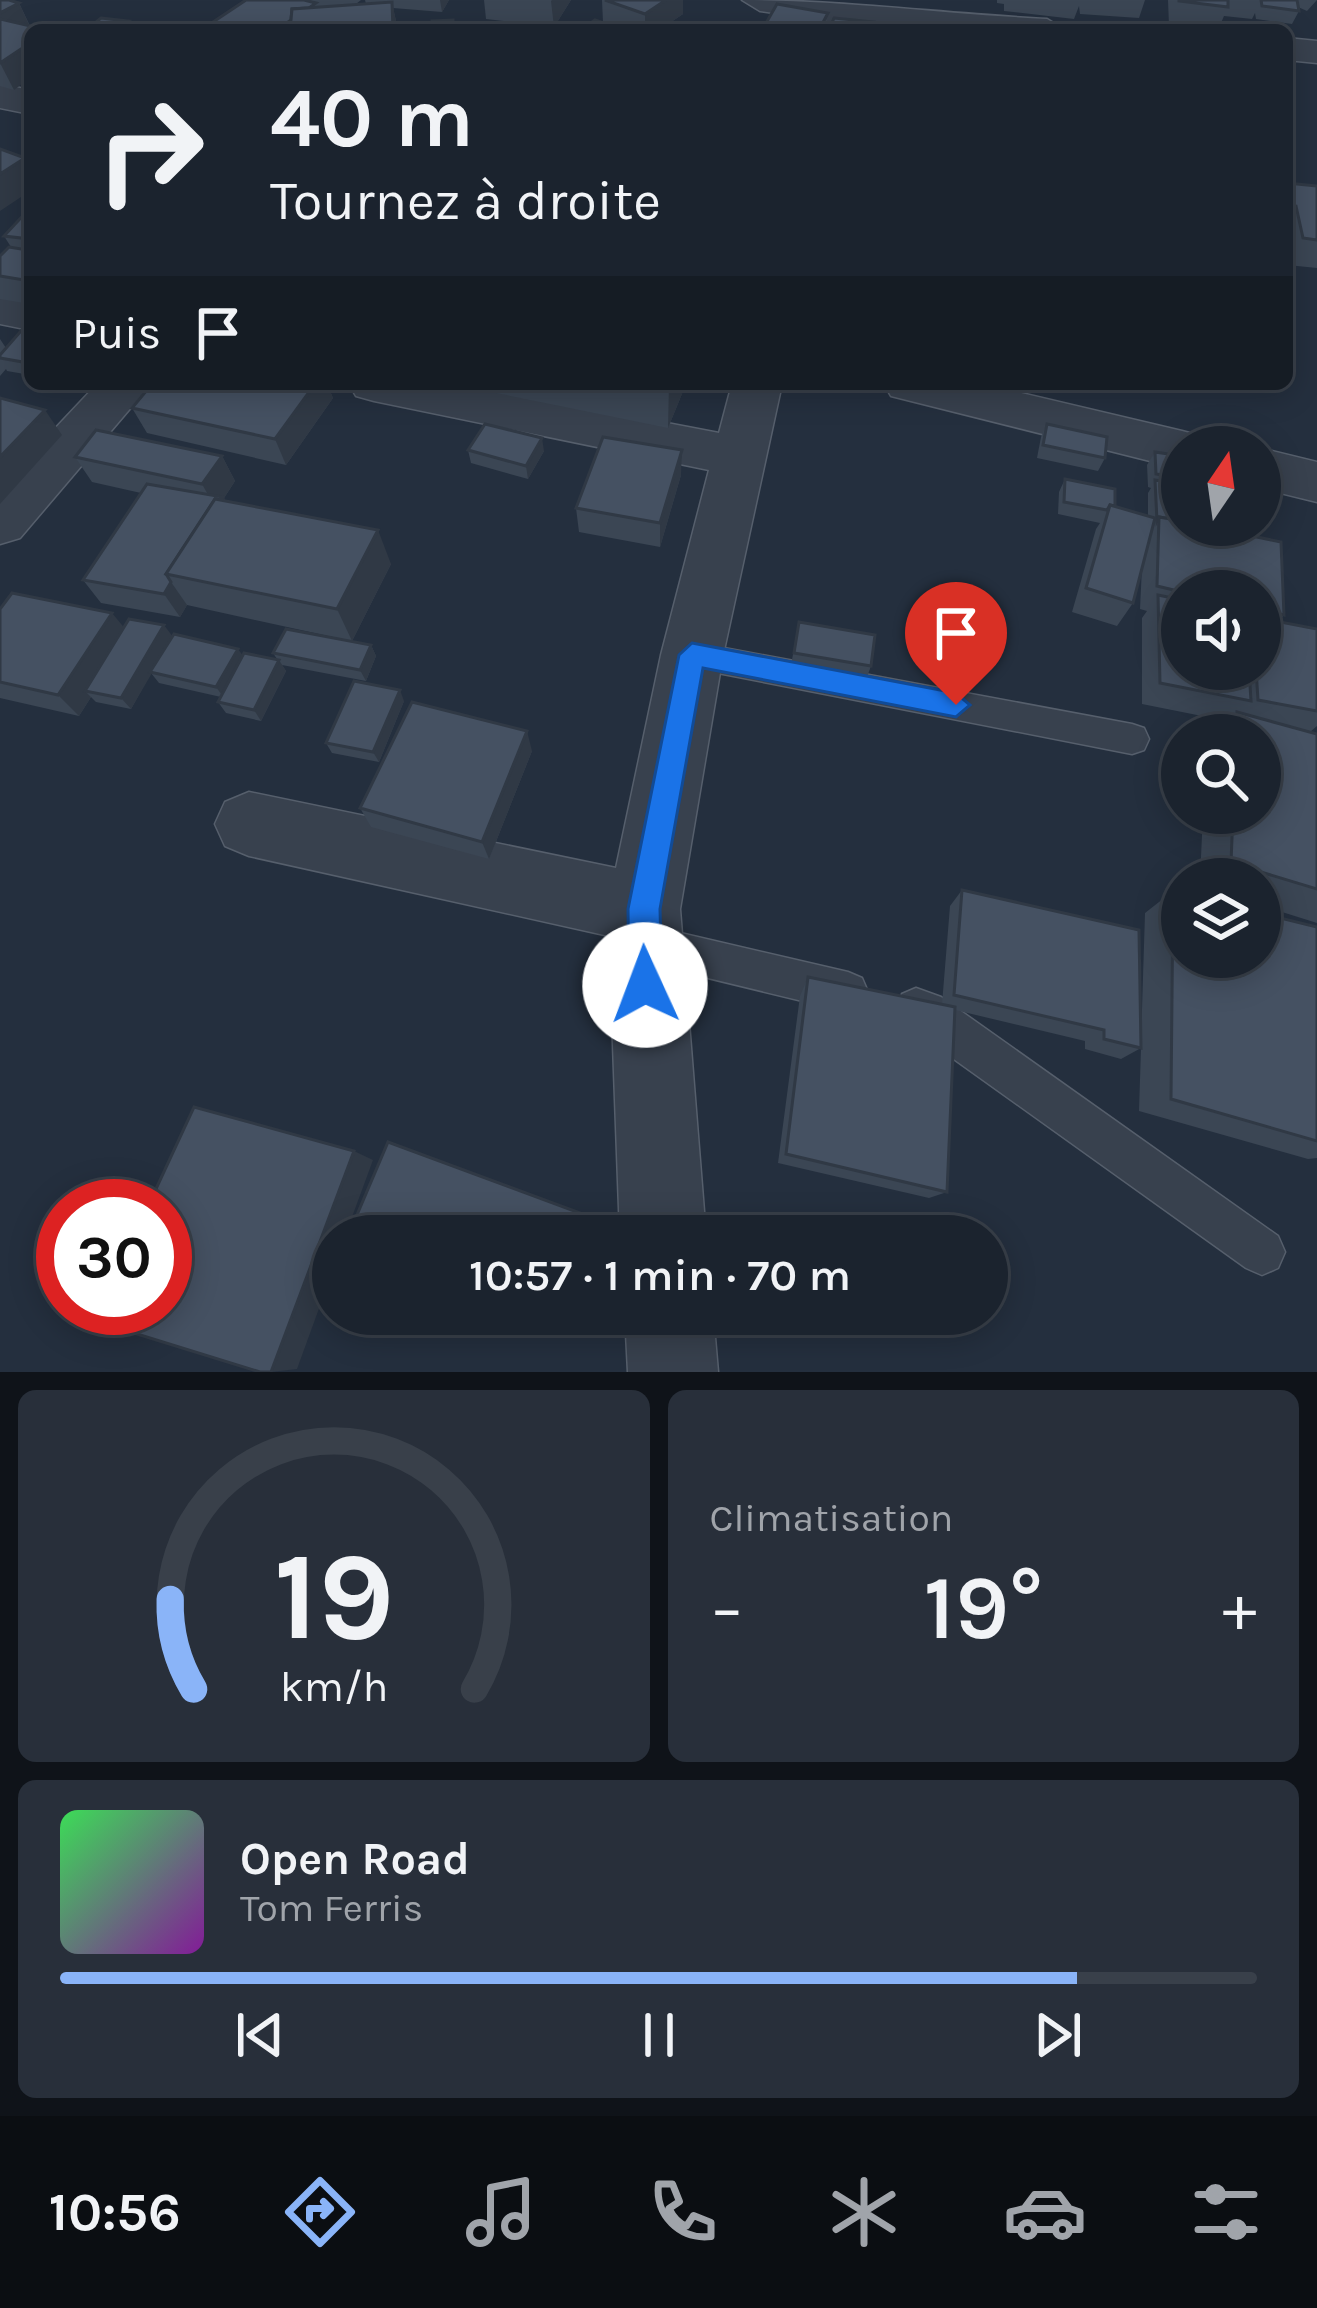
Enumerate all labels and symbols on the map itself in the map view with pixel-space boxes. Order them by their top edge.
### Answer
north arrow [1161,426,1281,546]
pin [905,582,1007,705]
position arrow [582,922,708,1048]
speed limit sign: 30 [36,1179,192,1335]

